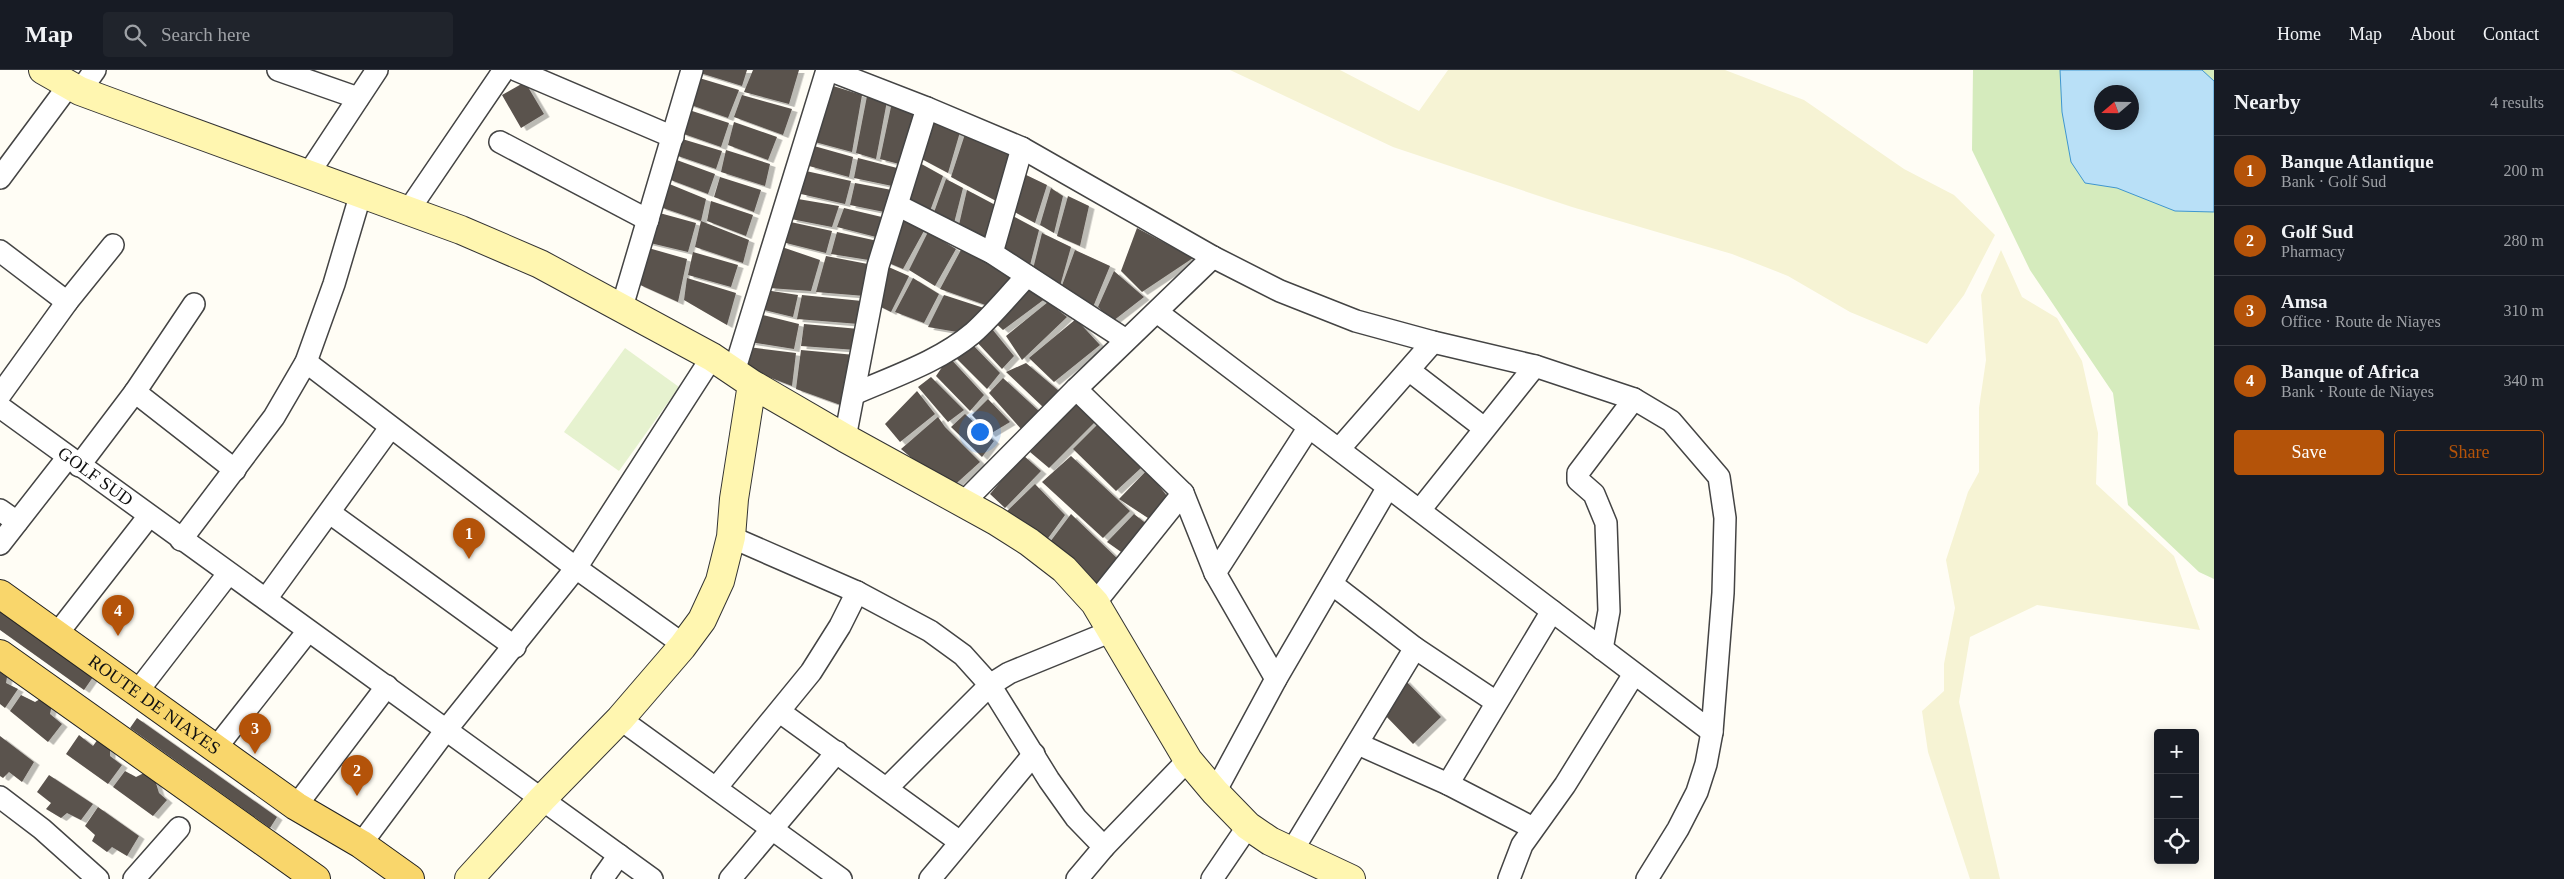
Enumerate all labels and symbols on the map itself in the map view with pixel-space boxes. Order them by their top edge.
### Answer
north arrow [2094,85,2139,130]
your location [967,419,993,445]
street label: GOLF SUD [54,442,137,510]
pin: 1 [453,518,485,559]
pin: 4 [102,595,134,636]
street label: ROUTE DE NIAYES [85,651,224,759]
pin: 3 [239,713,271,754]
pin: 2 [341,755,373,796]

